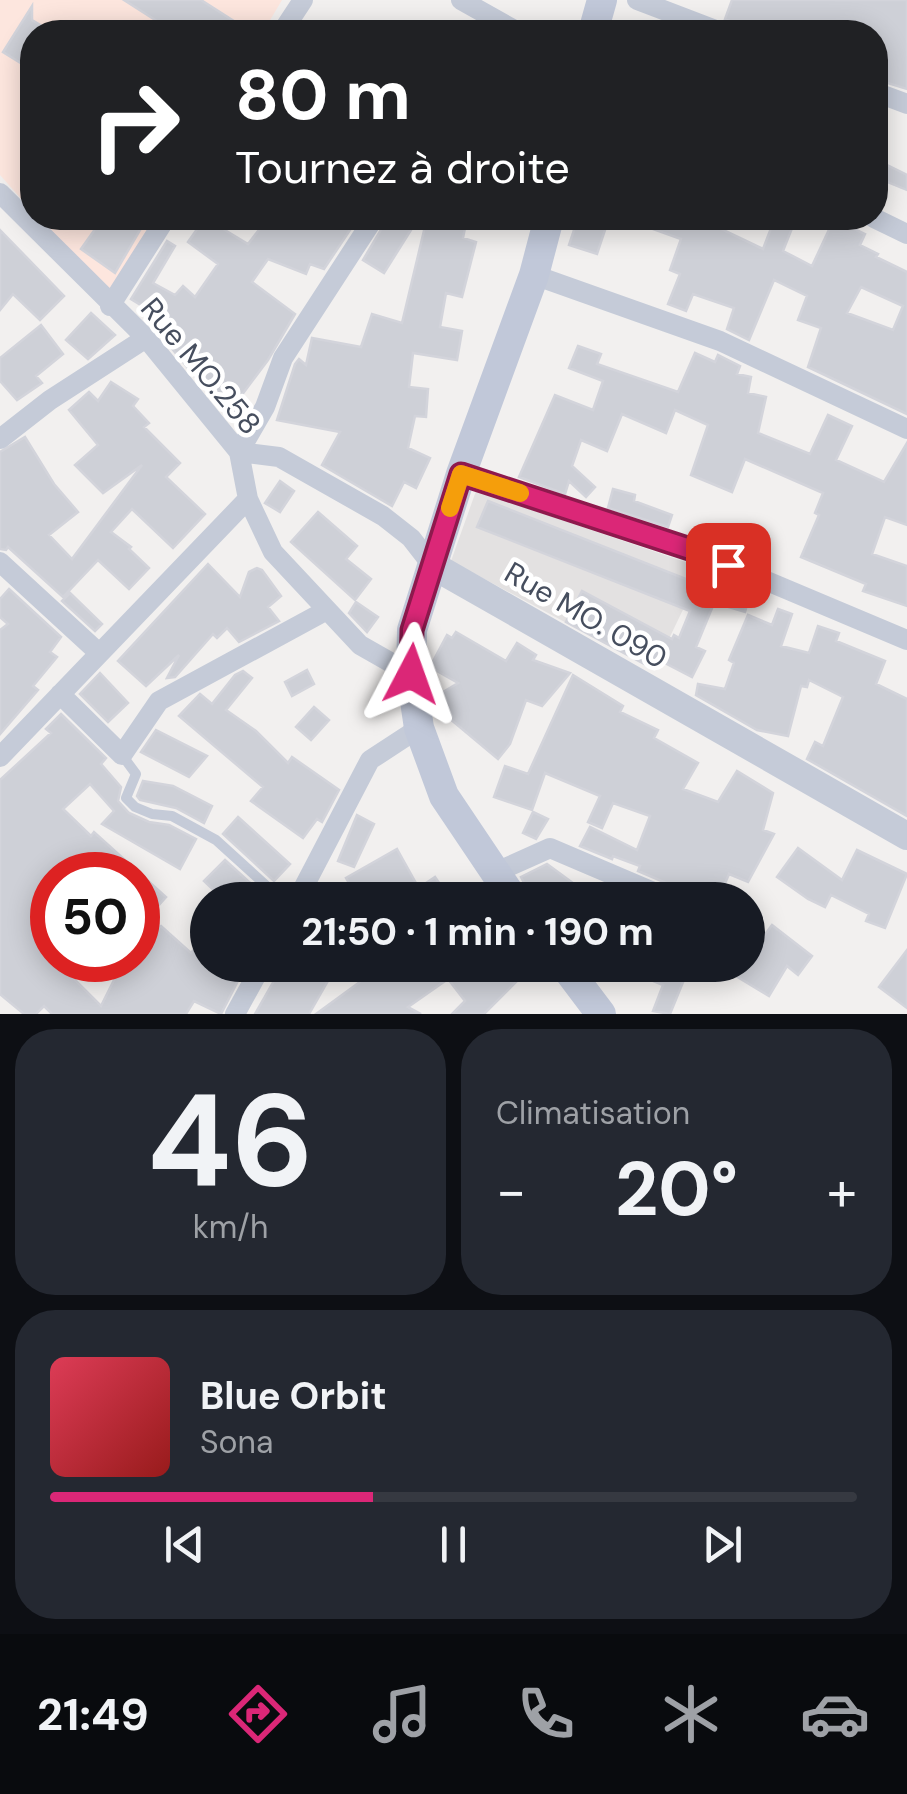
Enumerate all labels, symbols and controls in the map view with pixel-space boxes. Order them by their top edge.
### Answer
text: 80 m [235,50,411,141]
icon: right [70,60,200,190]
text: Tournez à droite [235,138,570,197]
street label: Rue MO.258 [132,289,270,443]
pin [686,523,771,608]
icon: arrive [701,538,756,593]
street label: Rue MO. 090 [498,553,674,677]
position arrow [359,622,463,726]
speed limit sign: 50 [30,852,160,982]
text: 21:50 · 1 min · 190 m [301,907,654,957]
text: 46 [147,1056,314,1225]
text: Climatisation [496,1092,690,1134]
text: 20° [615,1141,738,1238]
text: − [496,1155,526,1227]
text: + [827,1155,857,1227]
text: km/h [193,1206,268,1248]
text: Blue Orbit [200,1371,387,1421]
text: Sona [200,1421,273,1463]
icon: previous [157,1517,212,1572]
icon: pause [426,1517,481,1572]
icon: next [695,1517,750,1572]
icon: directions [223,1679,293,1749]
icon: music [367,1679,437,1749]
icon: phone [511,1679,581,1749]
icon: climate [656,1679,726,1749]
icon: car [800,1679,870,1749]
text: 21:49 [37,1685,149,1744]

